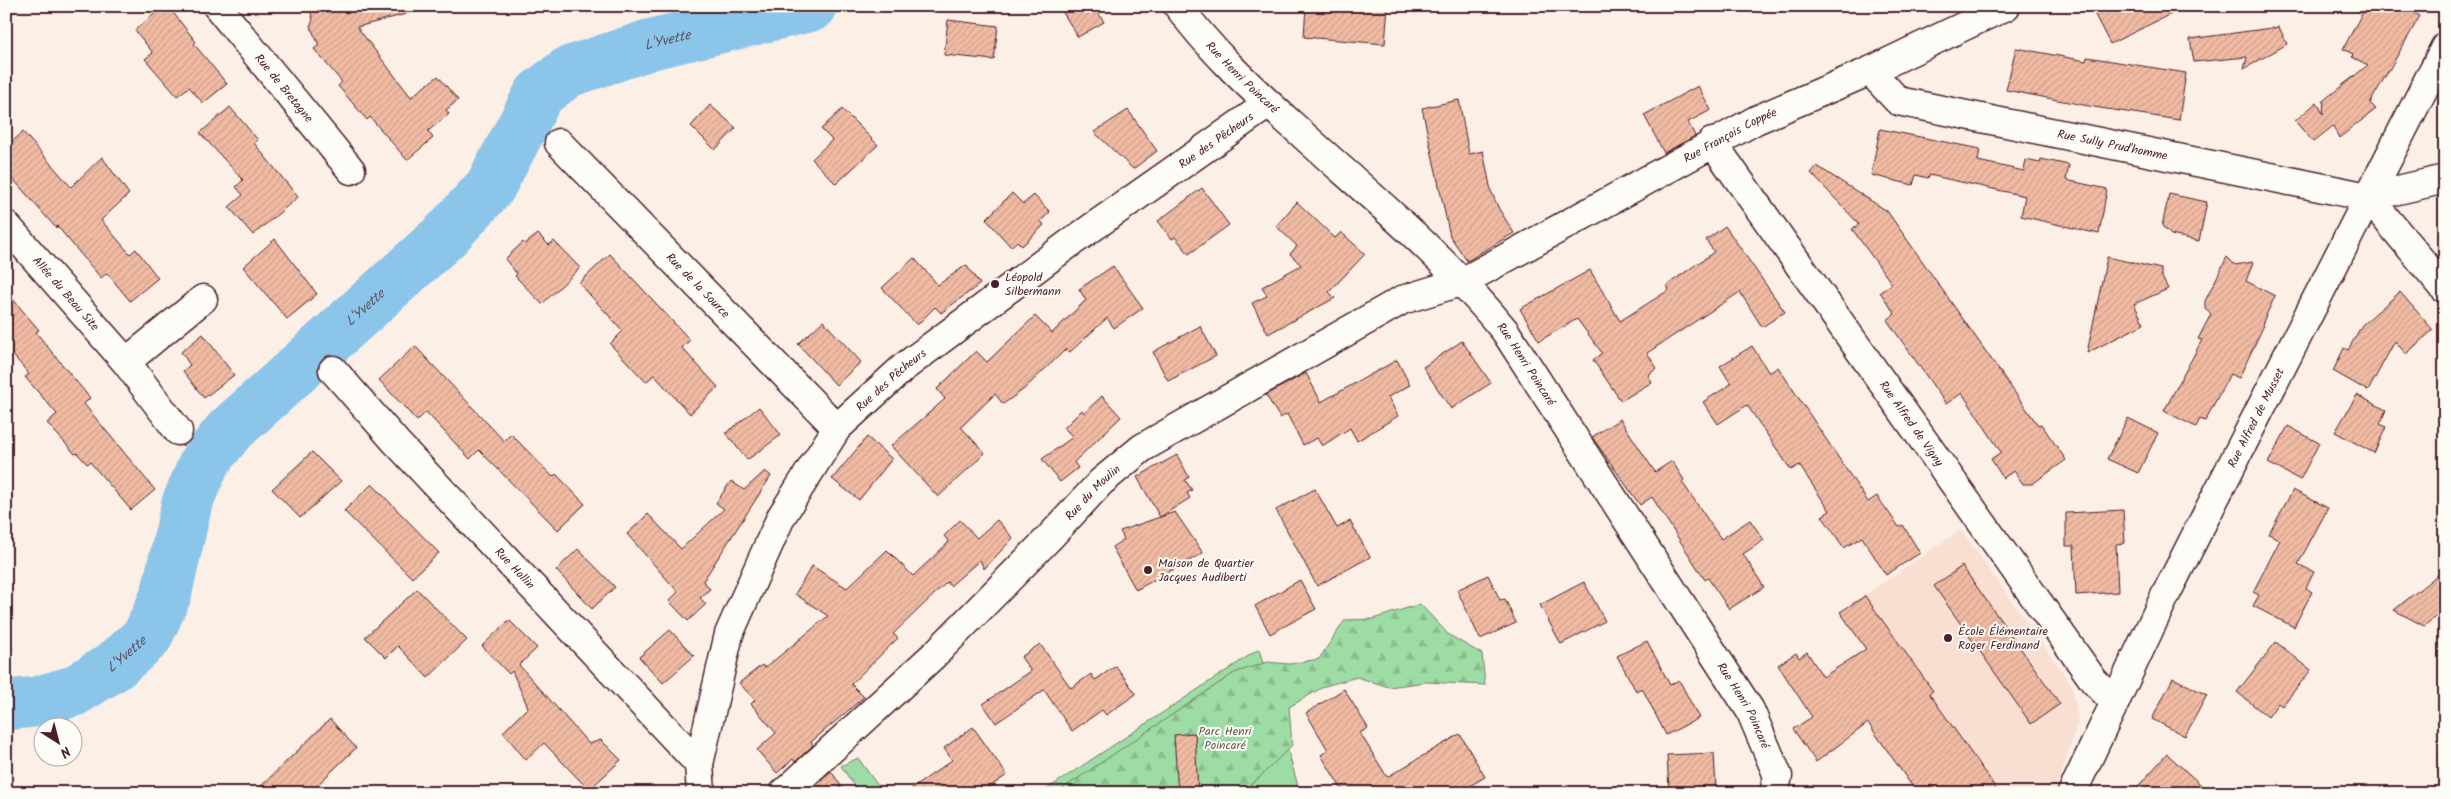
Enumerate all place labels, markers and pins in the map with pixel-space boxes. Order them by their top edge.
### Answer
place label: Léopold Silbermann [1005,268,1061,301]
marker: Léopold Silbermann [989,278,1001,290]
place label: Maison de Quartier Jacques Audiberti [1158,554,1255,587]
marker: Maison de Quartier Jacques Audiberti [1142,564,1154,576]
place label: École Élémentaire Roger Ferdinand [1958,622,2049,655]
marker: École Élémentaire Roger Ferdinand [1942,632,1954,644]

